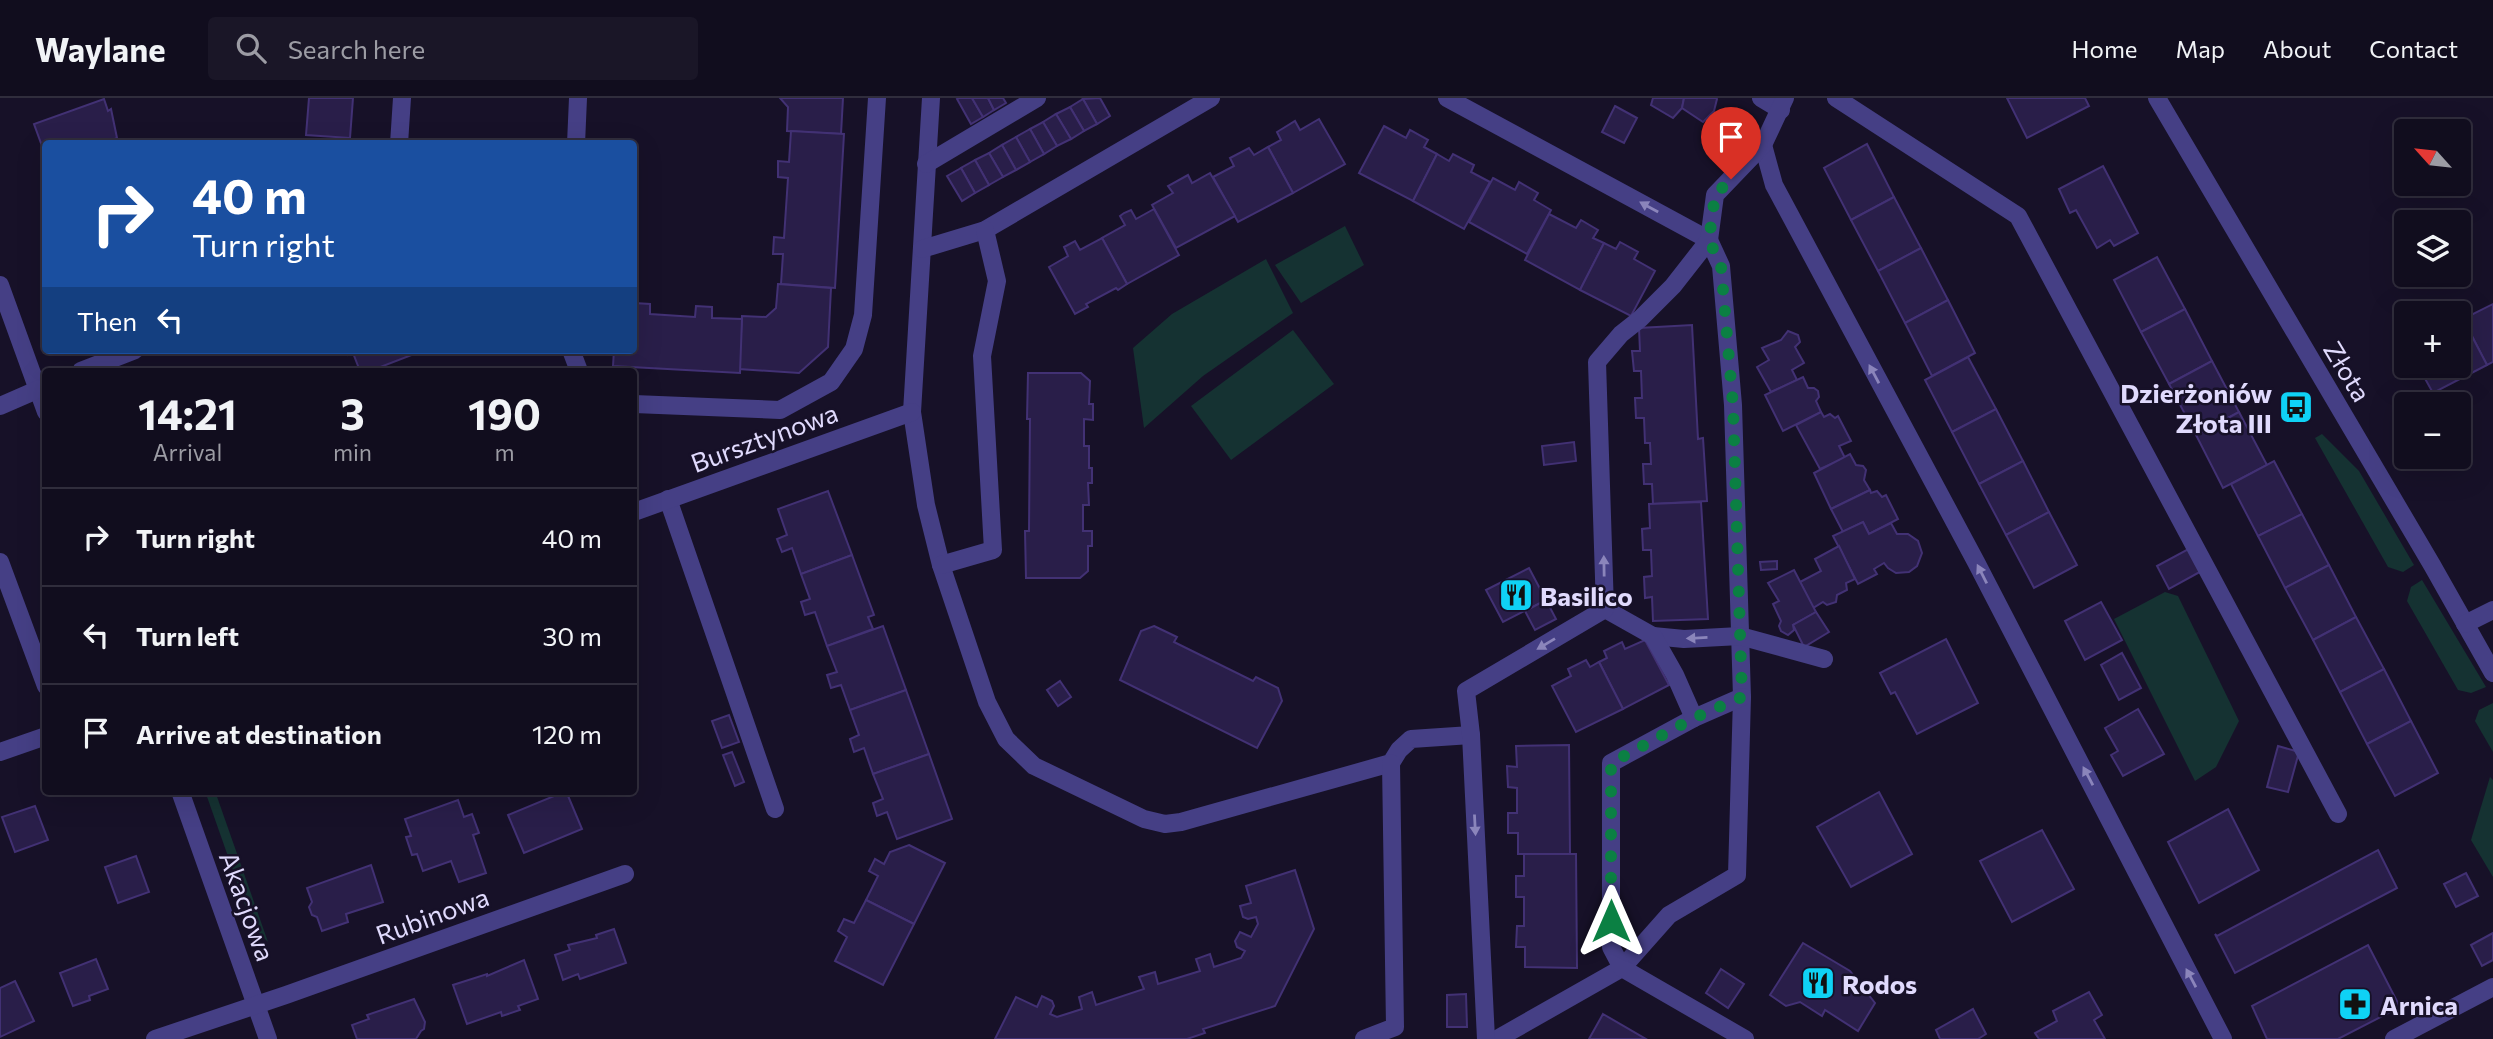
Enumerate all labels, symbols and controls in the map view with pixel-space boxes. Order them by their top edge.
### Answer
search box [208,17,698,80]
text: Waylane [35,28,166,69]
icon: search [232,29,270,67]
text: Search here [288,33,425,64]
text: Home [2072,34,2138,63]
text: Map [2176,34,2225,63]
text: About [2263,34,2331,63]
text: Contact [2369,34,2458,63]
pin [1701,107,1761,179]
icon: arrive [1712,118,1750,156]
north arrow [2394,119,2471,196]
map controls [2394,119,2471,469]
text: 40 m [192,164,307,224]
icon: right [77,168,168,259]
one-way arrow [1639,202,1659,214]
button: layers [2394,210,2471,287]
text: Turn right [192,224,335,264]
icon: left [151,301,189,339]
button: + [2394,301,2471,378]
text: Then [77,305,137,336]
street label: Złota [2318,335,2378,407]
one-way arrow [1869,364,1880,384]
place label: Dzierżoniów Złota III [2120,377,2272,438]
text: 14:21 [138,387,237,439]
text: 3 [340,387,365,439]
text: 190 [468,387,541,439]
bus stop icon: Dzierżoniów Złota III [2277,388,2315,426]
button: − [2394,392,2471,469]
street label: Bursztynowa [686,396,842,478]
text: Arrival [153,438,222,466]
text: min [333,438,372,466]
text: m [494,438,515,466]
icon: right [77,518,115,556]
text: Turn right [136,522,255,553]
text: 40 m [542,522,602,553]
one-way arrow [1598,555,1610,577]
one-way arrow [1977,564,1988,584]
restaurant icon: Basilico [1497,576,1535,614]
place label: Basilico [1540,580,1633,611]
icon: left [77,616,115,654]
text: Turn left [136,620,239,651]
text: 30 m [543,620,602,651]
one-way arrow [1685,633,1707,644]
one-way arrow [1537,637,1556,650]
icon: arrive [77,714,115,752]
text: Arrive at destination [136,718,382,749]
text: 120 m [532,718,602,749]
one-way arrow [2082,766,2093,786]
one-way arrow [1470,814,1481,836]
street label: Akacjowa [214,847,282,965]
street label: Rubinowa [371,880,493,950]
position arrow [1574,884,1648,958]
restaurant icon: Rodos [1799,964,1837,1002]
place label: Rodos [1842,968,1917,999]
one-way arrow [2185,969,2197,988]
pharmacy icon: Arnica [2336,985,2374,1023]
place label: Arnica [2380,989,2458,1020]

